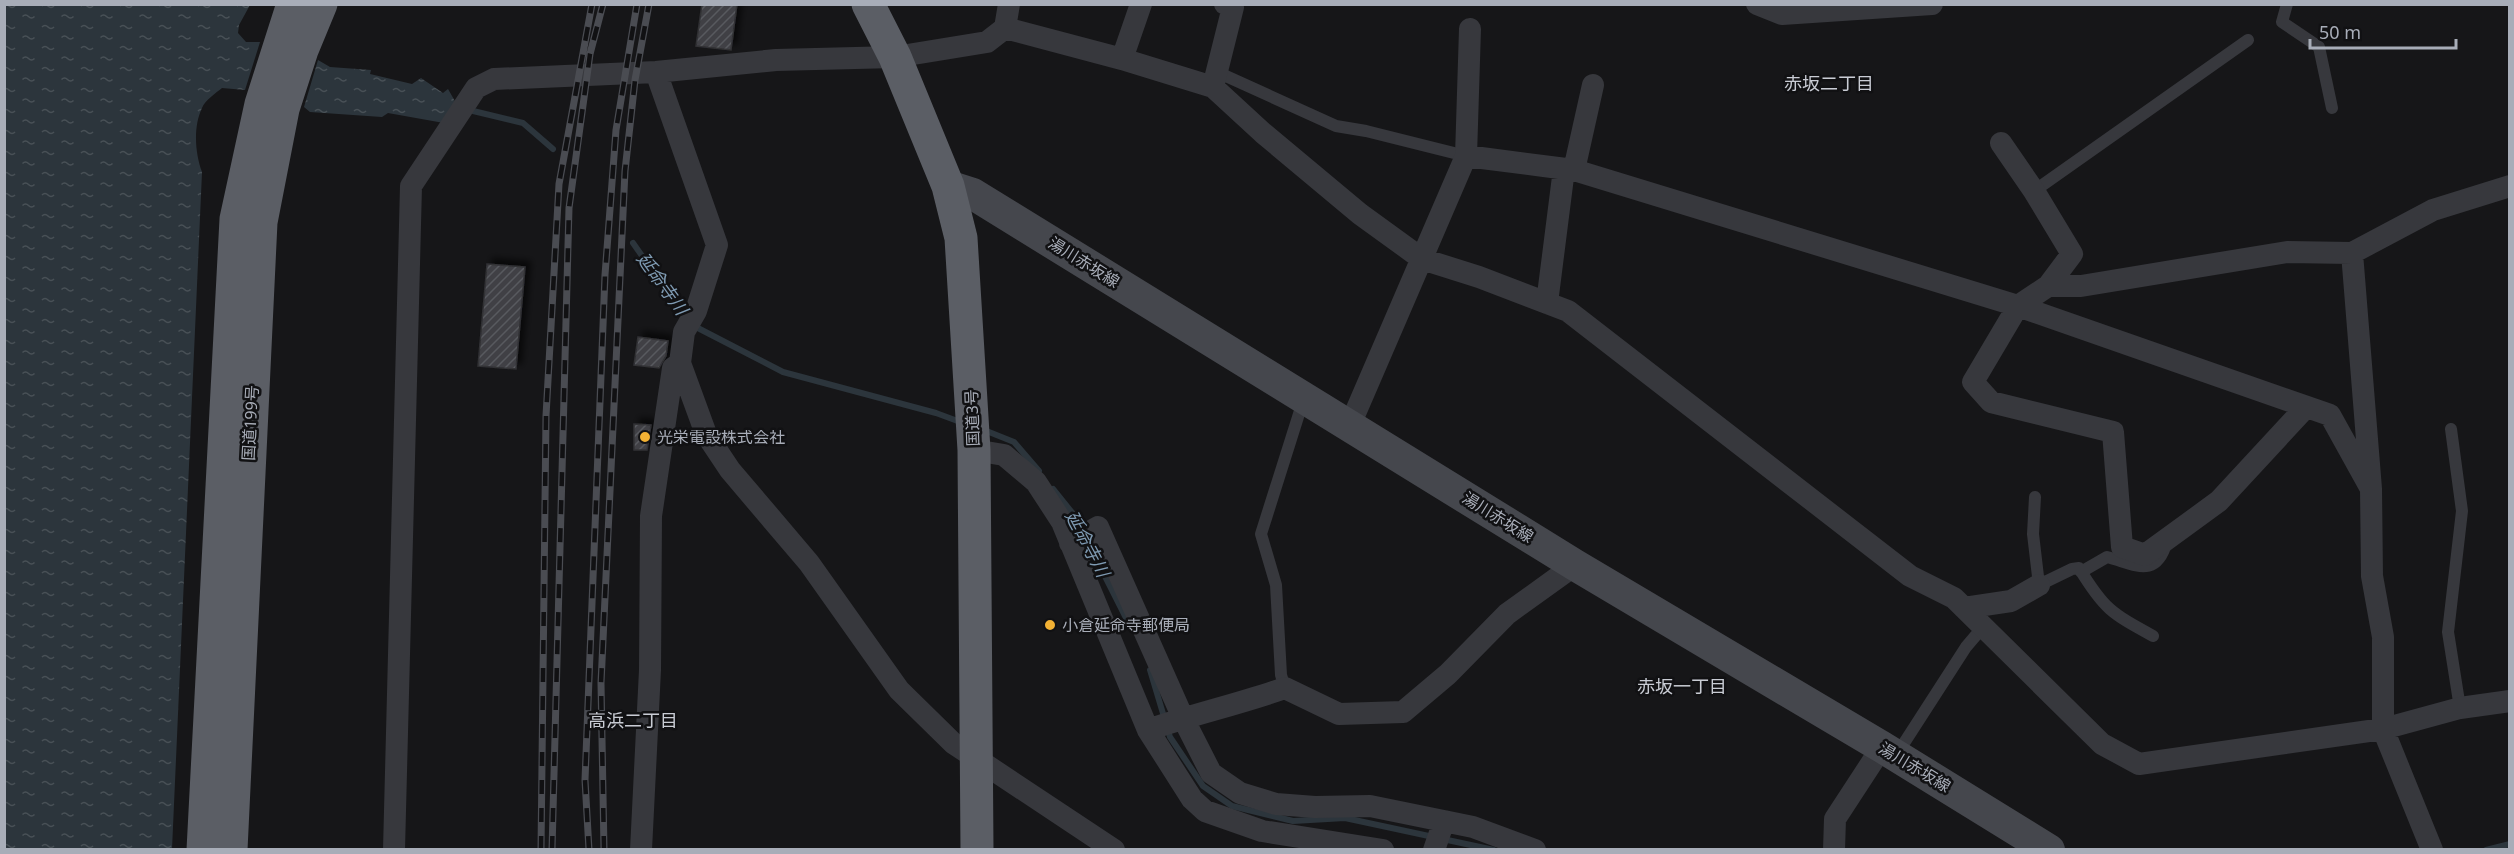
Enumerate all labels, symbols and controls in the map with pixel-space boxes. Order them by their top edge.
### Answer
scale bar [2310,12,2456,50]
text: 50 m [2319,20,2361,44]
district label: 赤坂二丁目 [1784,71,1874,95]
street label: 湯川赤坂線 [1044,231,1124,293]
water label: 延命寺川 [632,247,695,321]
street label: 国道199号 [237,385,263,461]
street label: 国道3号 [960,389,984,447]
place label: 光栄電設株式会社 [657,426,785,448]
marker: 光栄電設株式会社 [638,430,652,444]
street label: 湯川赤坂線 [1458,486,1538,548]
water label: 延命寺川 [1060,506,1116,583]
place label: 小倉延命寺郵便局 [1062,614,1190,636]
marker: 小倉延命寺郵便局 [1043,618,1057,632]
district label: 赤坂一丁目 [1637,674,1727,698]
district label: 高浜二丁目 [588,708,678,732]
street label: 湯川赤坂線 [1875,737,1955,797]

